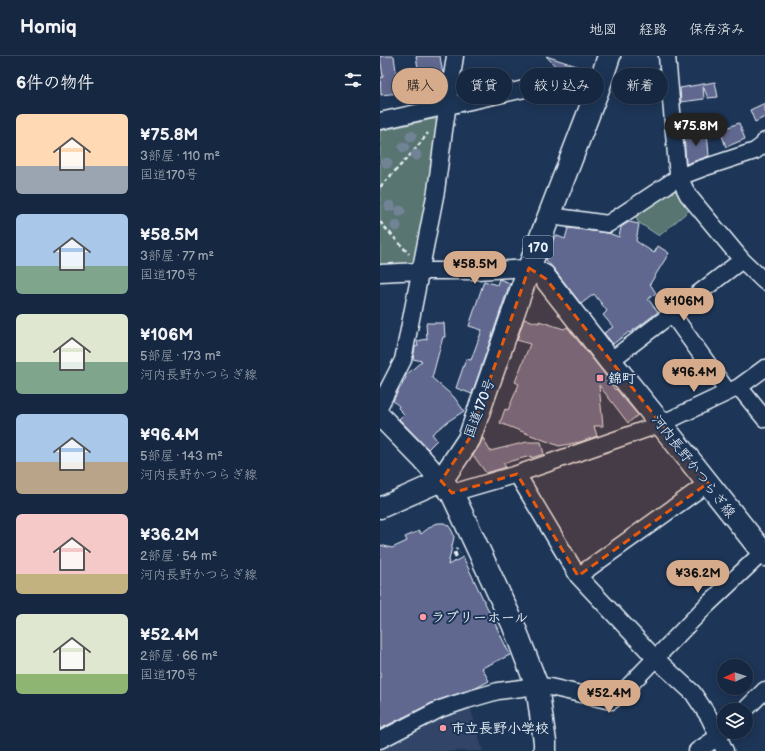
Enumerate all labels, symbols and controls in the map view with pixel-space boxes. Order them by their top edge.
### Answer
text: Homiq [20,16,77,39]
text: 地図 [589,21,617,38]
text: 経路 [639,21,667,38]
text: 保存済み [689,21,745,38]
chip: 購入 [392,68,448,104]
chip: 賃貸 [456,68,512,104]
chip: 絞り込み [520,68,604,104]
chip: 新着 [612,68,668,104]
icon: filters [342,69,364,91]
text: 6件の物件 [16,73,94,93]
pin: ¥75.8M [663,113,729,147]
text: ¥75.8M [674,118,718,134]
text: ¥75.8M [140,125,198,145]
icon: home [48,130,96,178]
text: 3部屋 · 110 m² [140,148,220,164]
text: 国道170号 [140,167,198,183]
text: ¥58.5M [140,225,199,245]
icon: home [48,230,96,278]
road number: 170 [523,236,553,258]
text: 3部屋 · 77 m² [140,248,214,264]
pin: ¥58.5M [442,251,508,285]
text: ¥58.5M [453,256,497,272]
text: 国道170号 [140,267,198,283]
pin: ¥106M [656,288,712,322]
text: ¥106M [664,293,704,309]
text: ¥106M [140,325,193,345]
icon: home [48,330,96,378]
text: 5部屋 · 173 m² [140,348,221,364]
pin: ¥96.4M [661,359,727,393]
text: ¥96.4M [671,364,717,380]
text: 河内長野かつらぎ線 [140,367,257,383]
place label: 錦町 [608,370,636,387]
marker: 錦町 [595,373,605,383]
street label: 国道170号 [460,376,499,440]
street label: 河内長野かつらぎ線 [648,411,739,521]
text: ¥96.4M [140,425,199,445]
icon: home [48,430,96,478]
text: 5部屋 · 143 m² [140,448,223,464]
text: 河内長野かつらぎ線 [140,467,257,483]
text: ¥36.2M [140,525,199,545]
icon: home [48,530,96,578]
text: 2部屋 · 54 m² [140,548,217,564]
pin: ¥36.2M [665,560,731,594]
text: ¥36.2M [675,565,721,581]
text: 河内長野かつらぎ線 [140,567,257,583]
place label: ラブリーホール [431,609,528,626]
marker: ラブリーホール [418,612,428,622]
text: ¥52.4M [140,625,199,645]
icon: home [48,630,96,678]
text: 2部屋 · 66 m² [140,648,218,664]
north arrow [717,659,753,695]
map controls [717,659,753,739]
text: 国道170号 [140,667,198,683]
pin: ¥52.4M [576,680,642,714]
text: ¥52.4M [586,685,632,701]
button: layers [717,703,753,739]
place label: 市立長野小学校 [451,720,549,737]
marker: 市立長野小学校 [438,723,448,733]

